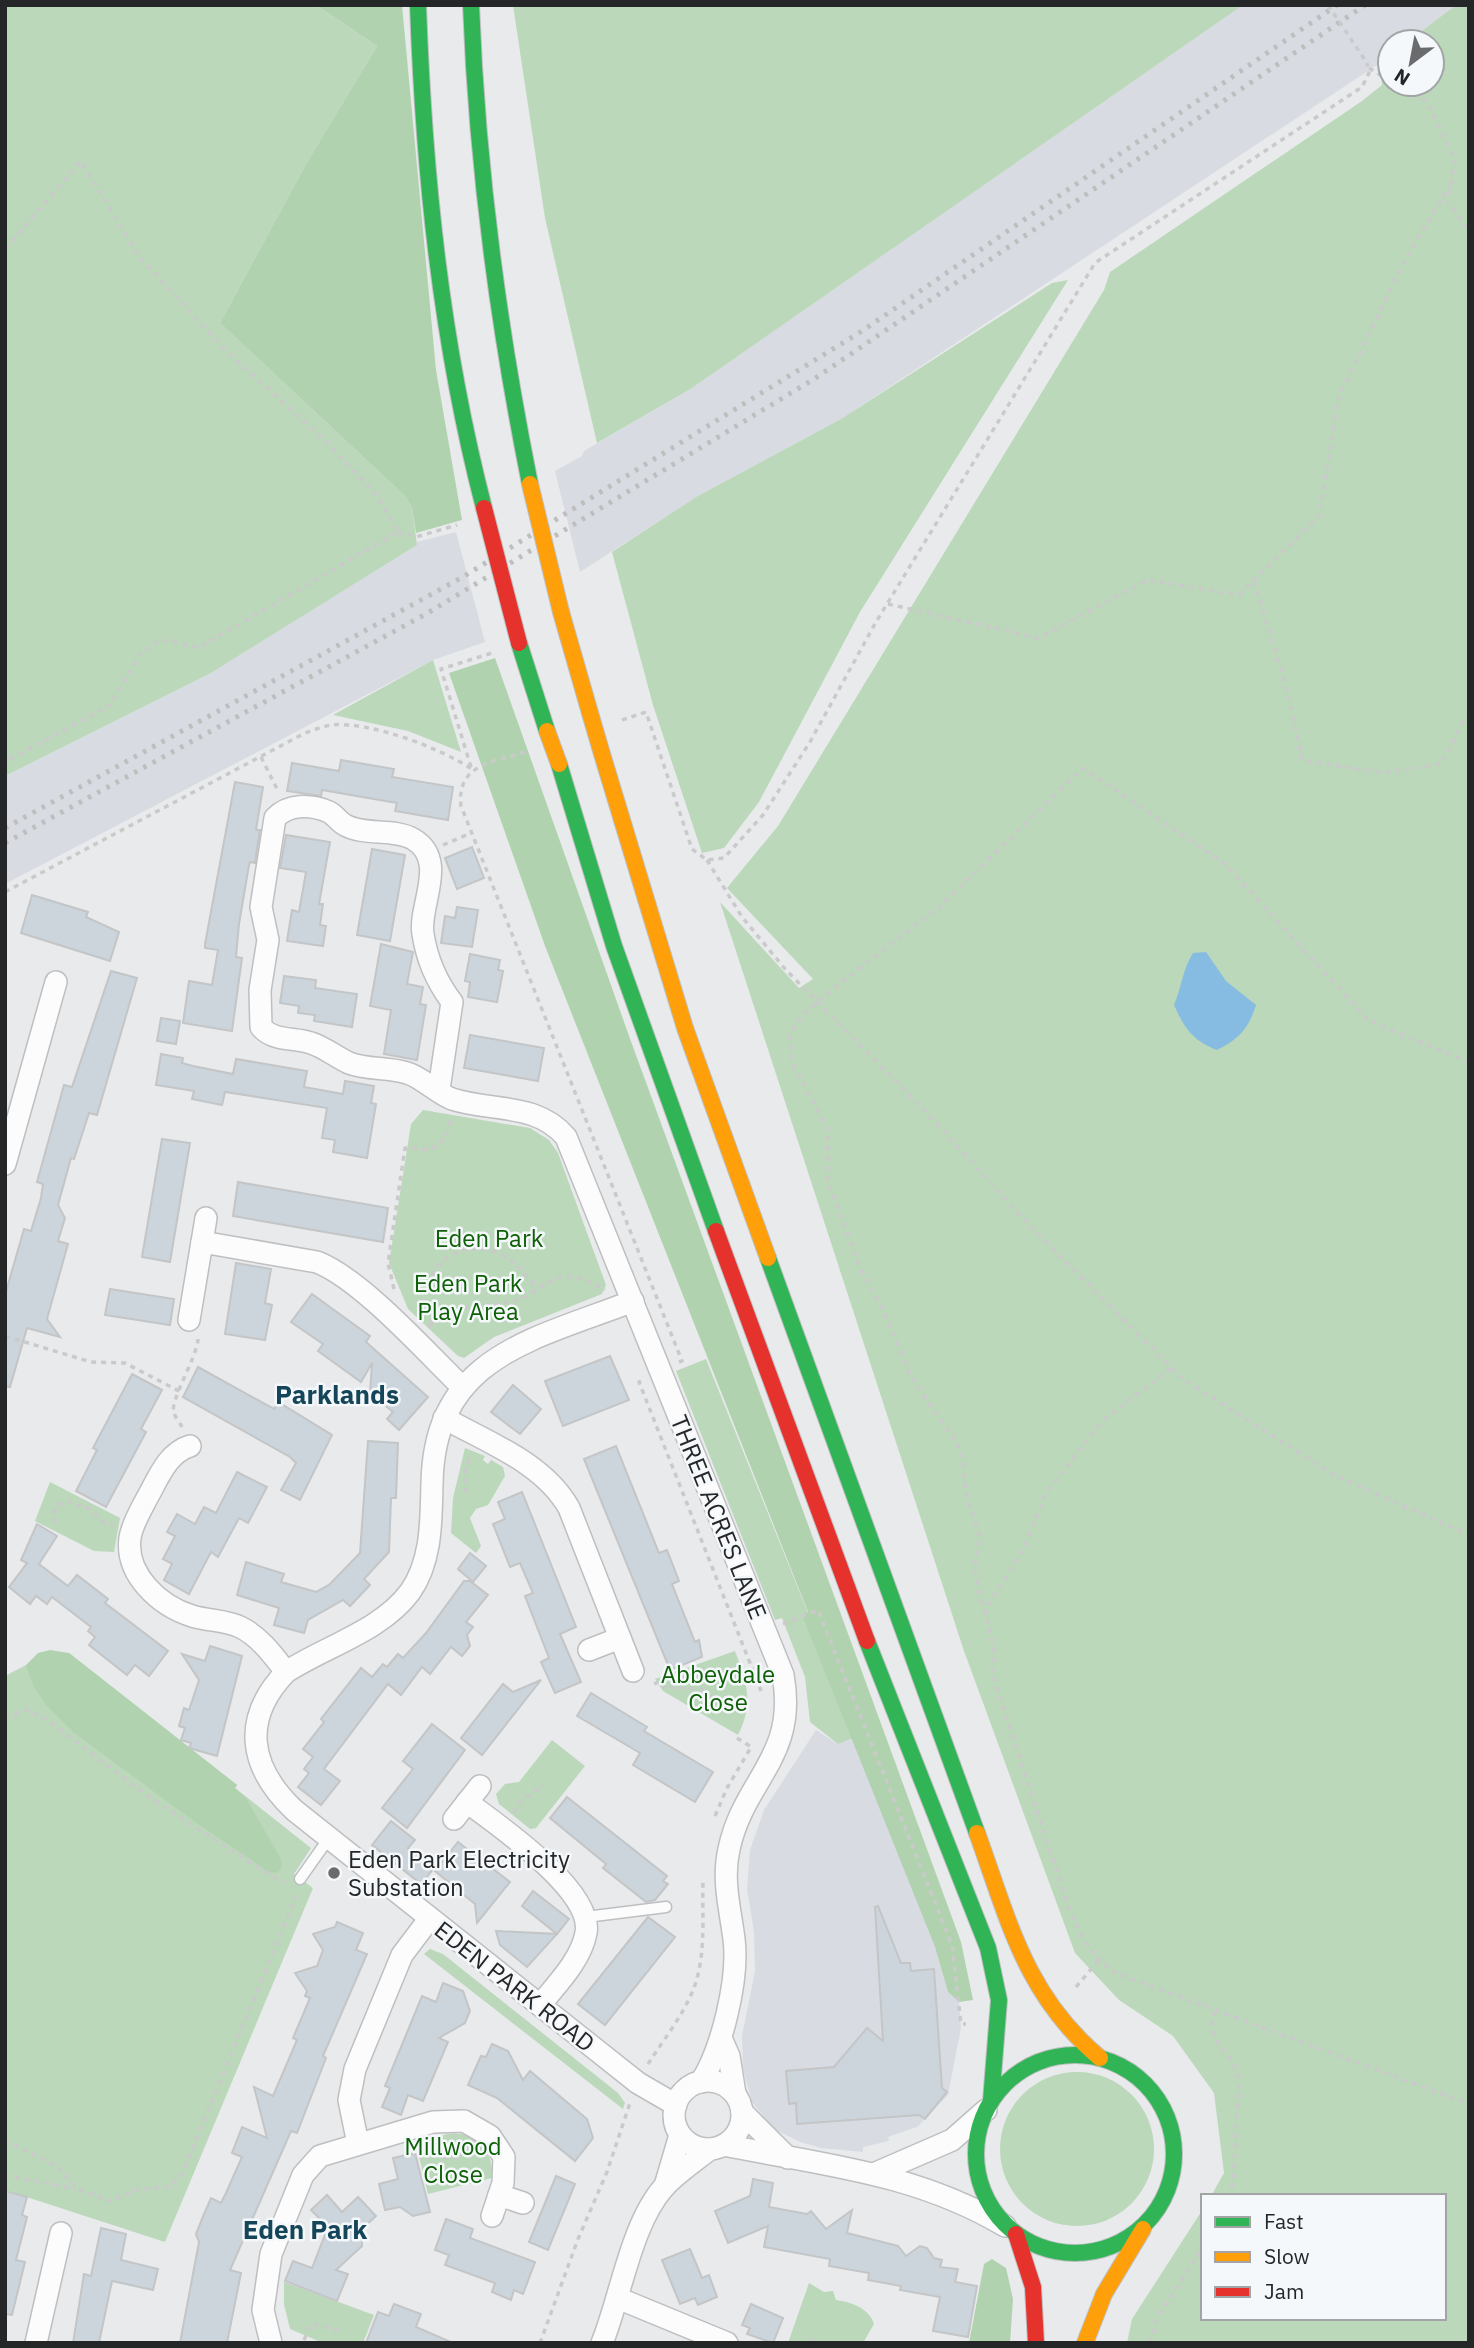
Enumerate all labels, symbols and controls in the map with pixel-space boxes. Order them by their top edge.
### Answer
north arrow [1376,28,1446,98]
text: N [1390,64,1414,91]
park label: Eden Park [435,1222,544,1254]
park label: Eden Park Play Area [414,1267,523,1327]
district label: Parklands [275,1377,399,1411]
street label: THREE ACRES LANE [663,1410,775,1624]
park label: Abbeydale Close [661,1658,775,1718]
place label: Eden Park Electricity Substation [348,1843,570,1903]
marker: Eden Park Electricity Substation [326,1865,342,1881]
street label: EDEN PARK ROAD [428,1913,602,2059]
park label: Millwood Close [404,2130,502,2190]
legend [1201,2194,1446,2320]
text: Fast [1264,2207,1304,2235]
district label: Eden Park [243,2212,367,2246]
text: Slow [1264,2242,1310,2270]
text: Jam [1264,2277,1304,2305]

